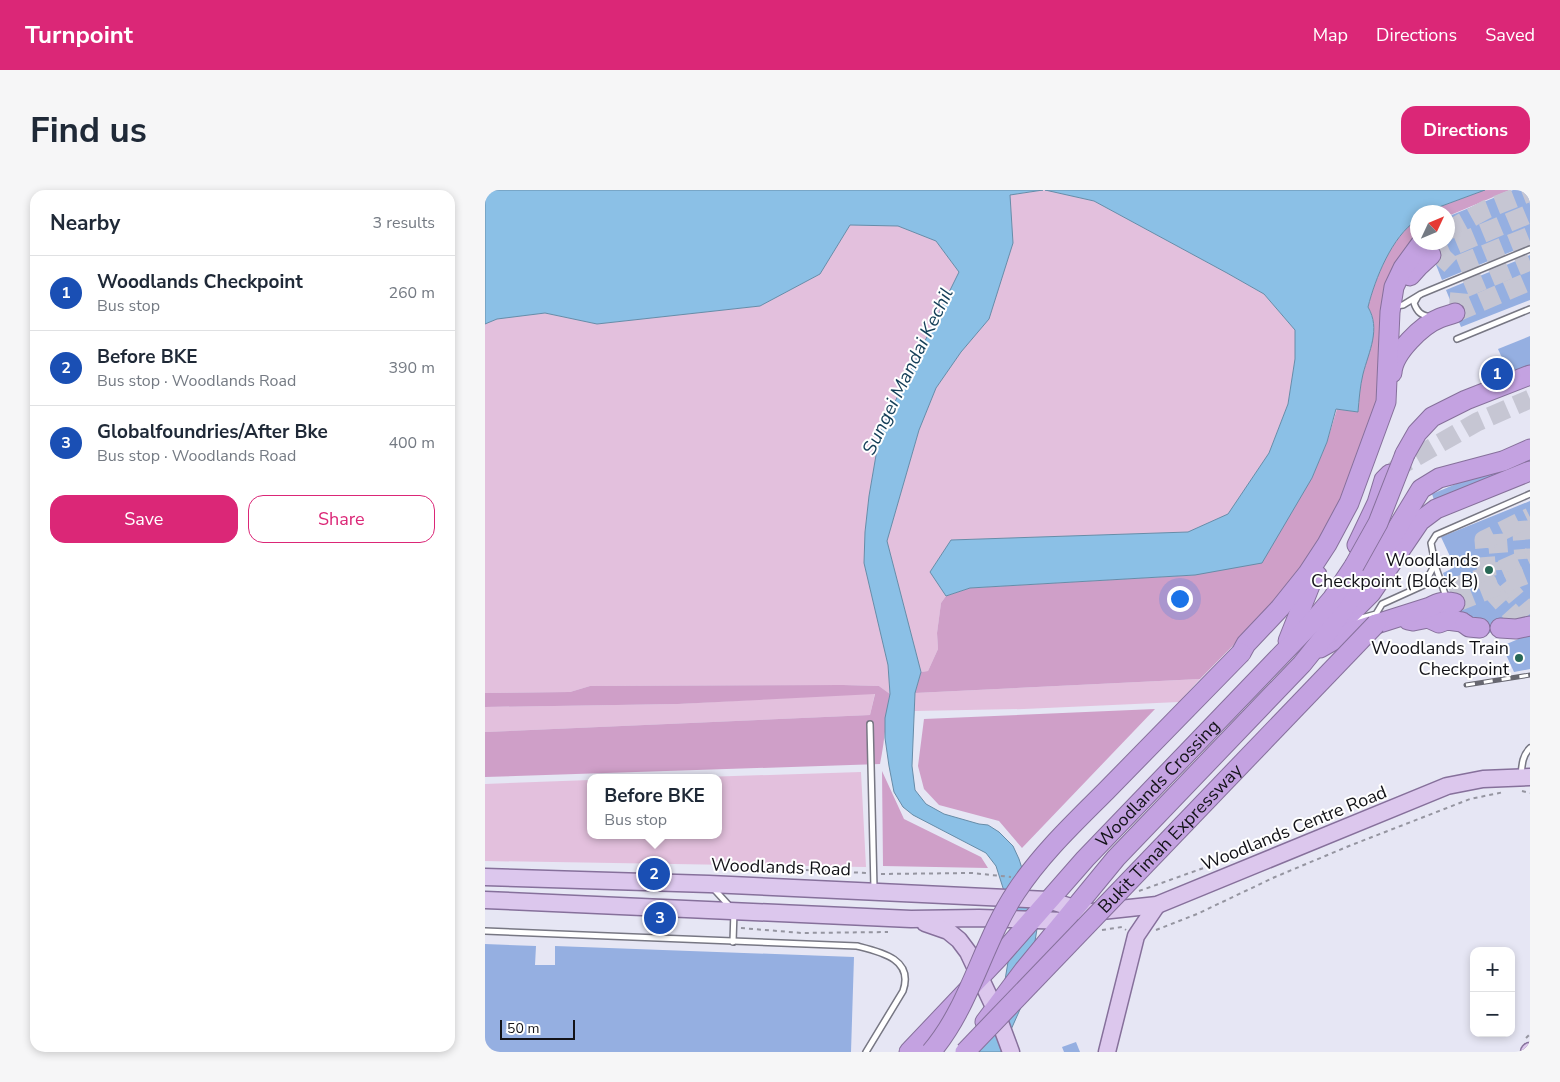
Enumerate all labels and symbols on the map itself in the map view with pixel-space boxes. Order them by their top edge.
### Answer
north arrow [1410,205,1455,250]
water label: Sungei Mandai Kechil [856,284,960,459]
pin: 1 [1481,355,1513,393]
place label: Woodlands Checkpoint (Block B) [1311,548,1479,593]
marker: Woodlands Checkpoint (Block B) [1483,564,1495,576]
your location [1167,586,1193,612]
place label: Woodlands Train Checkpoint [1371,636,1510,681]
marker: Woodlands Train Checkpoint [1513,652,1525,664]
street label: Woodlands Crossing [1090,714,1225,853]
street label: Bukit Timah Expressway [1093,758,1248,918]
street label: Woodlands Centre Road [1198,780,1390,876]
street label: Woodlands Road [711,853,851,881]
pin: 2 [638,855,670,893]
pin: 3 [644,899,676,937]
scale bar [500,1017,575,1040]

